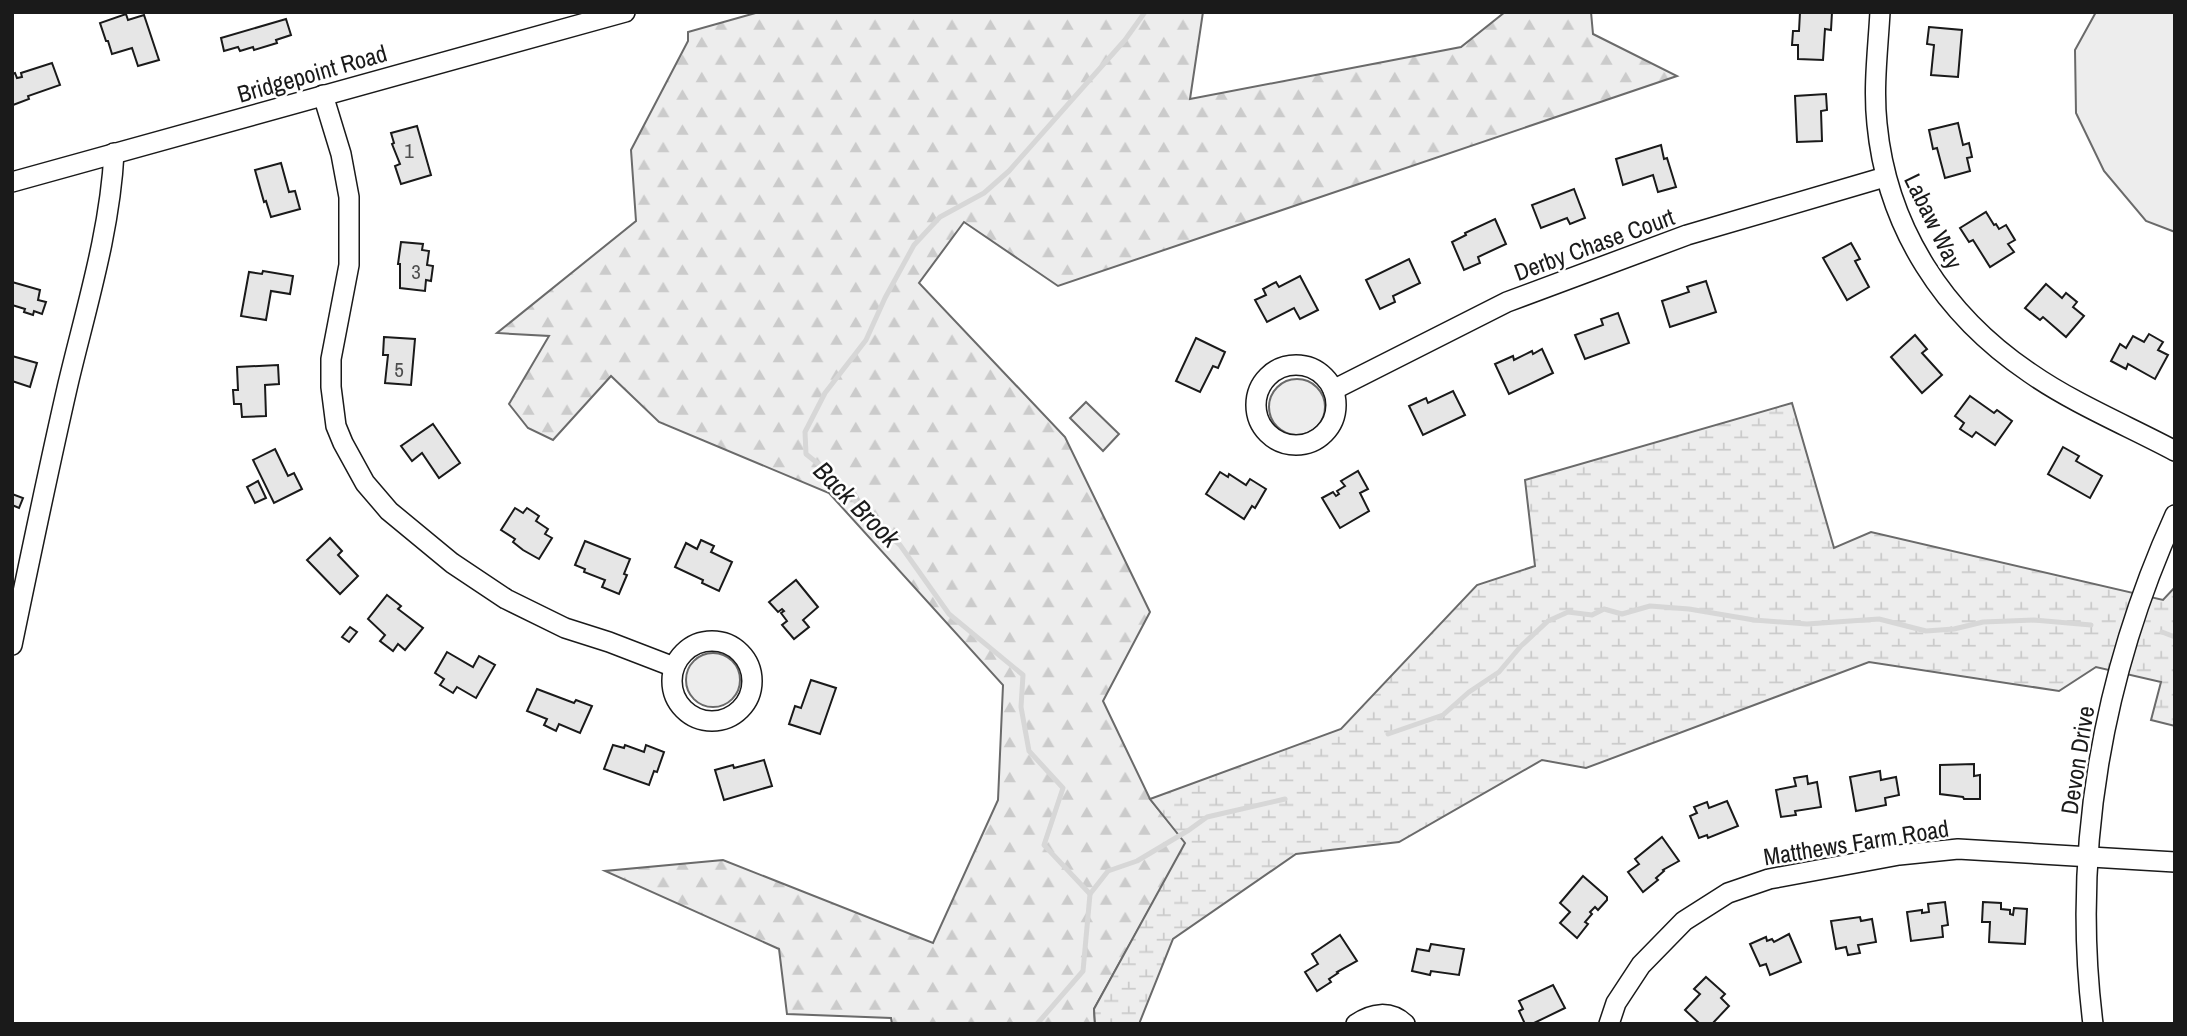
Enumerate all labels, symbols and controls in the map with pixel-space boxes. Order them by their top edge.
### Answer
street label: Bridgepoint Road [233,36,391,110]
house number: 1 [404,136,414,165]
street label: Labaw Way [1897,168,1971,274]
street label: Derby Chase Court [1509,200,1679,288]
house number: 3 [411,257,421,286]
house number: 5 [394,355,404,384]
water label: Back Brook [806,453,909,556]
street label: Devon Drive [2053,703,2101,817]
street label: Matthews Farm Road [1761,812,1951,872]

